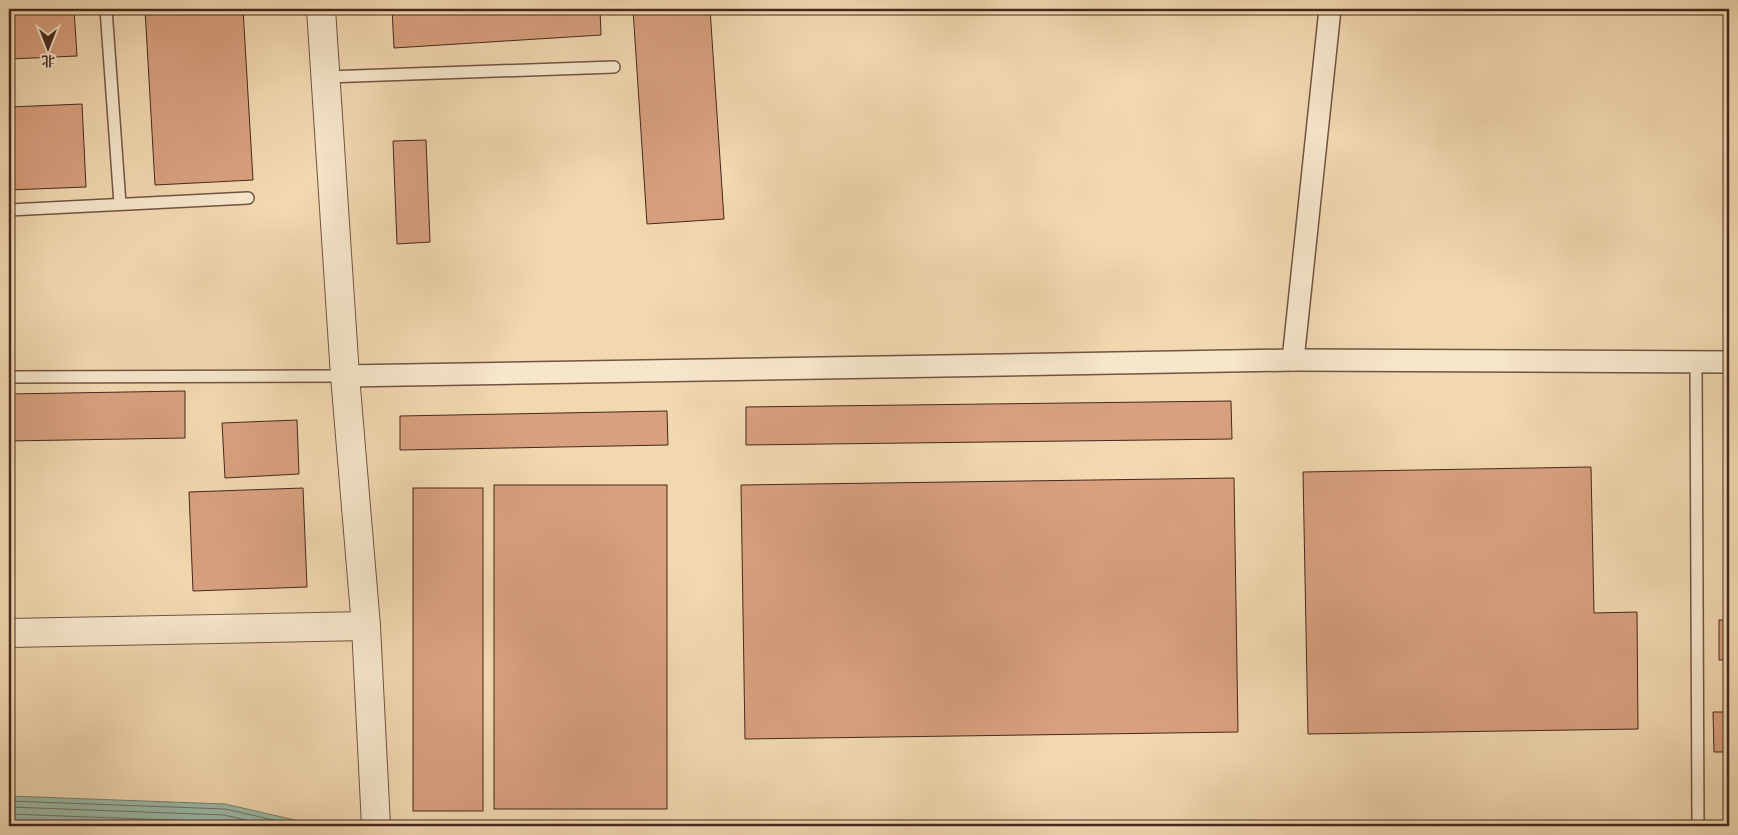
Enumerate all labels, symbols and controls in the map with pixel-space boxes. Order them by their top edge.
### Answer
north arrow [22,22,72,72]
text: 北 [41,52,55,69]

